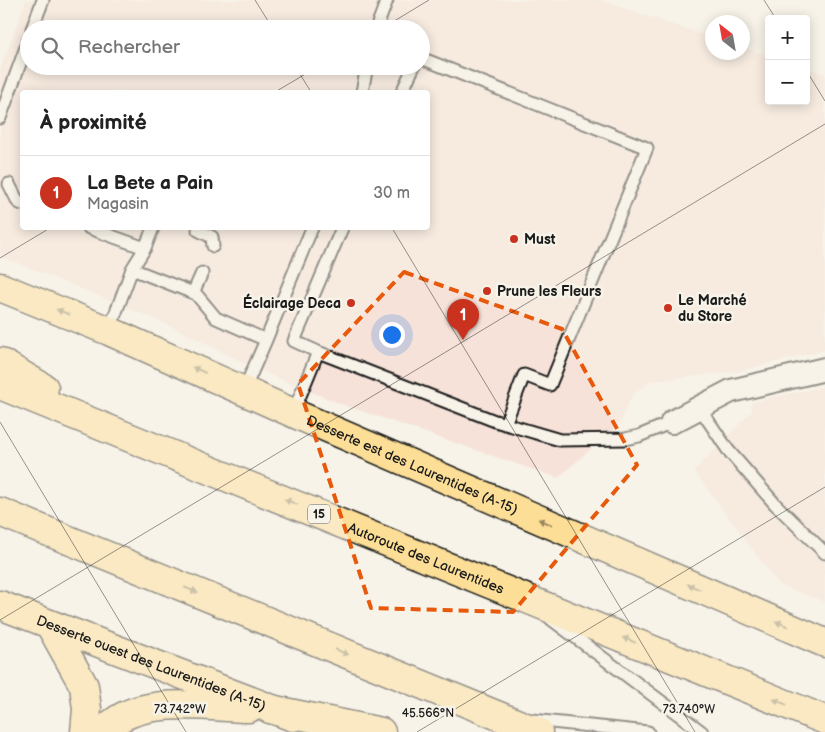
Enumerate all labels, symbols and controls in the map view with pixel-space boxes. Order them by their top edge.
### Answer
north arrow [705,15,750,60]
map controls [765,15,810,105]
button: + [765,15,810,60]
search box [20,20,430,75]
icon: search [38,34,66,62]
text: Rechercher [78,36,180,59]
button: − [765,60,810,105]
text: À proximité [40,110,147,135]
text: La Bete a Pain [87,172,213,195]
text: 1 [53,184,59,203]
text: 30 m [373,184,410,203]
text: Magasin [87,195,149,214]
place label: Must [524,231,556,248]
marker: Must [508,233,520,245]
place label: Prune les Fleurs [497,283,602,300]
marker: Prune les Fleurs [481,285,493,297]
place label: Le Marché du Store [678,292,747,325]
place label: Éclairage Deca [243,293,341,312]
marker: Éclairage Deca [345,297,357,309]
pin: 1 [447,299,479,340]
marker: Le Marché du Store [662,302,674,314]
one-way arrow [56,308,70,316]
your location [379,322,405,348]
one-way arrow [192,366,206,374]
street label: Desserte est des Laurentides (A-15) [305,413,521,517]
one-way arrow [284,498,299,506]
road number: 15 [308,504,330,524]
one-way arrow [538,518,552,526]
street label: Autoroute des Laurentides [346,519,507,598]
one-way arrow [687,582,701,590]
one-way arrow [184,587,199,594]
street label: Desserte ouest des Laurentides (A-15) [34,612,268,715]
one-way arrow [775,620,789,628]
one-way arrow [622,636,637,644]
one-way arrow [335,648,349,656]
one-way arrow [772,698,787,706]
text: 73.742°W [154,702,206,717]
text: 73.740°W [663,702,715,717]
text: 45.566°N [402,706,454,721]

